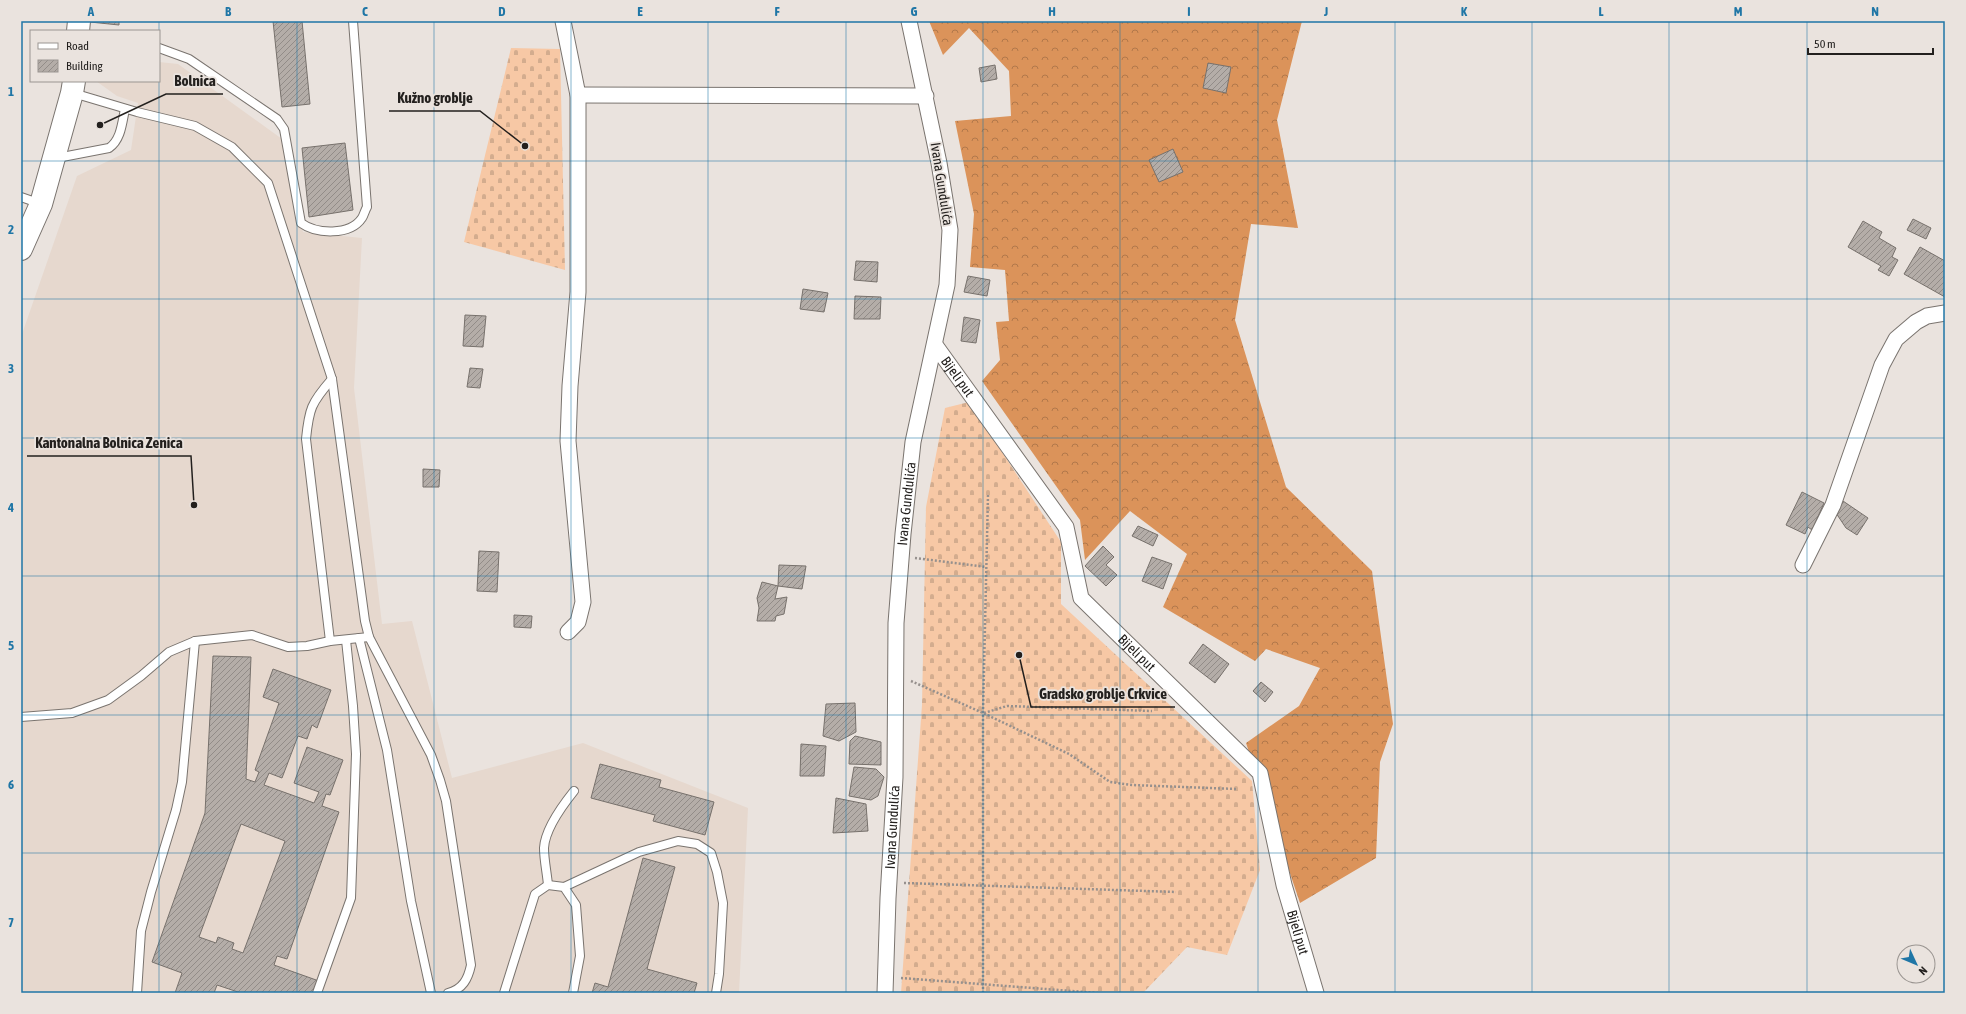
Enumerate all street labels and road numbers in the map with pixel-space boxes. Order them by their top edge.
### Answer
street label: Ivana Gundulića [928,141,956,227]
street label: Bijeli put [938,353,978,400]
street label: Ivana Gundulića [894,461,919,546]
street label: Bijeli put [1115,631,1159,674]
street label: Ivana Gundulića [882,785,903,870]
street label: Bijeli put [1284,908,1312,957]

